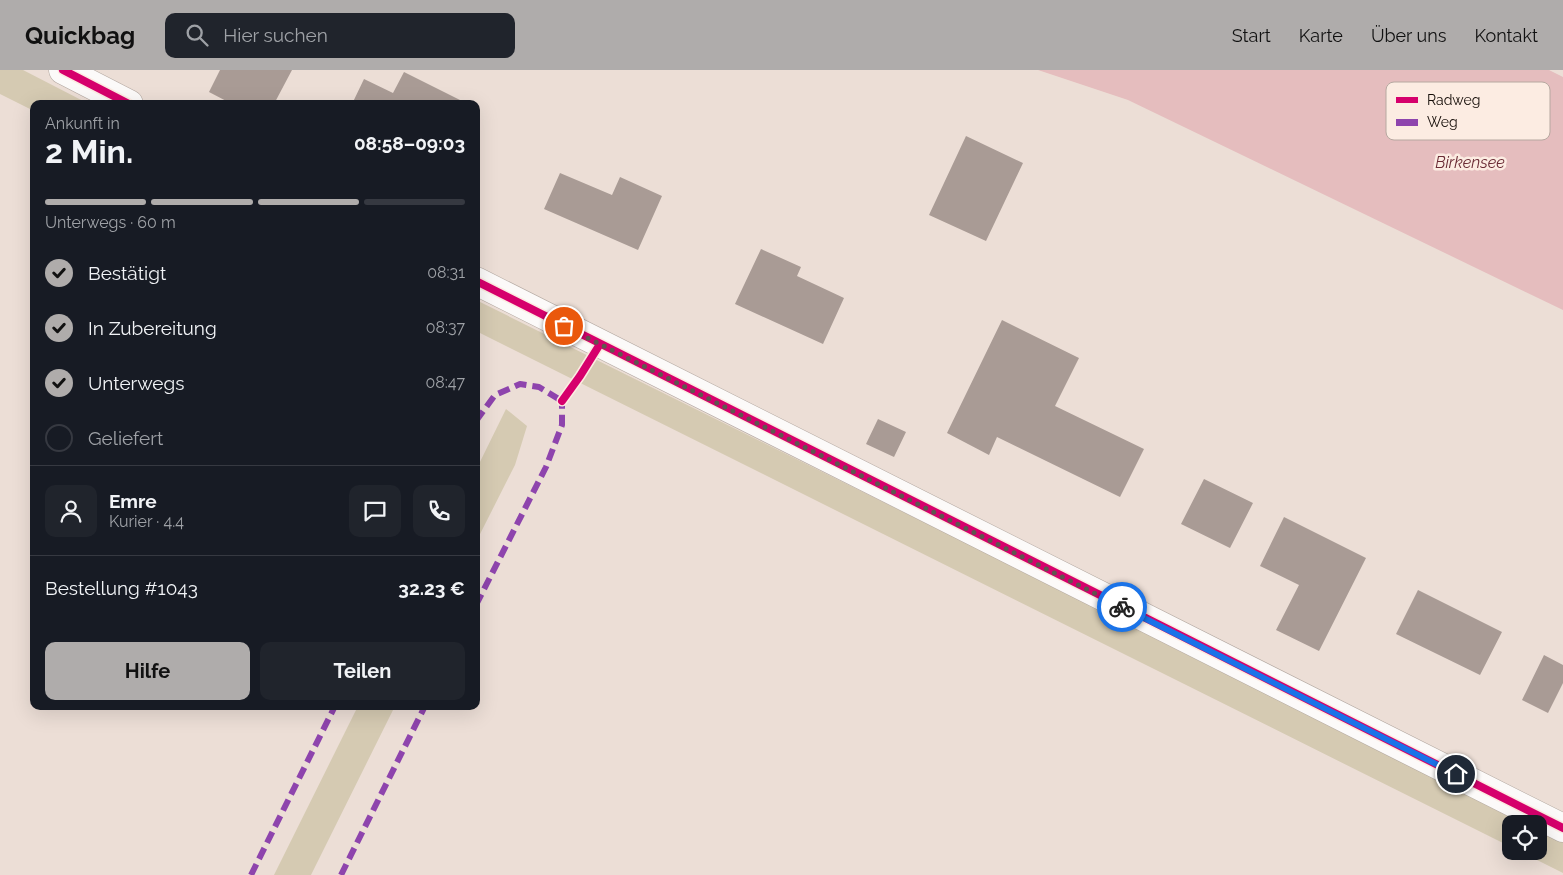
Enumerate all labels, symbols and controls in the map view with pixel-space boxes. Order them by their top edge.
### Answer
search box [165,13,515,58]
text: Quickbag [25,21,135,50]
icon: search [183,21,211,49]
text: Hier suchen [223,24,328,46]
text: Start [1232,25,1271,46]
text: Karte [1299,25,1343,46]
text: Über uns [1371,25,1446,46]
text: Kontakt [1474,25,1538,46]
legend [1386,82,1550,140]
text: Radweg [1427,92,1480,108]
text: Ankunft in [45,114,120,133]
text: Weg [1427,114,1458,130]
text: 08:58–09:03 [354,132,465,154]
text: 2 Min. [45,133,133,170]
water label: Birkensee [1435,153,1505,172]
text: Unterwegs · 60 m [45,213,176,232]
icon: check [45,259,73,287]
text: Bestätigt [88,262,166,284]
text: 08:31 [427,263,465,282]
pin [543,305,585,347]
icon: bag [550,312,578,340]
icon: check [45,314,73,342]
text: In Zubereitung [88,317,217,339]
text: 08:37 [426,318,465,337]
icon: check [45,369,73,397]
text: Unterwegs [88,372,184,394]
text: 08:47 [425,373,465,392]
text: Geliefert [88,427,163,449]
button: person [45,485,97,537]
button: chat [349,485,401,537]
button: phone [413,485,465,537]
text: Emre [109,490,157,512]
text: Kurier · 4.4 [109,512,184,531]
text: Bestellung #1043 [45,577,198,599]
text: 32.23 € [398,577,465,599]
courier [1097,582,1147,632]
icon: bike [1108,593,1136,621]
button: Hilfe [45,642,250,700]
button: Teilen [260,642,465,700]
pin [1435,753,1477,795]
icon: home [1442,760,1470,788]
map controls [1502,815,1547,860]
button: locate [1502,815,1547,860]

